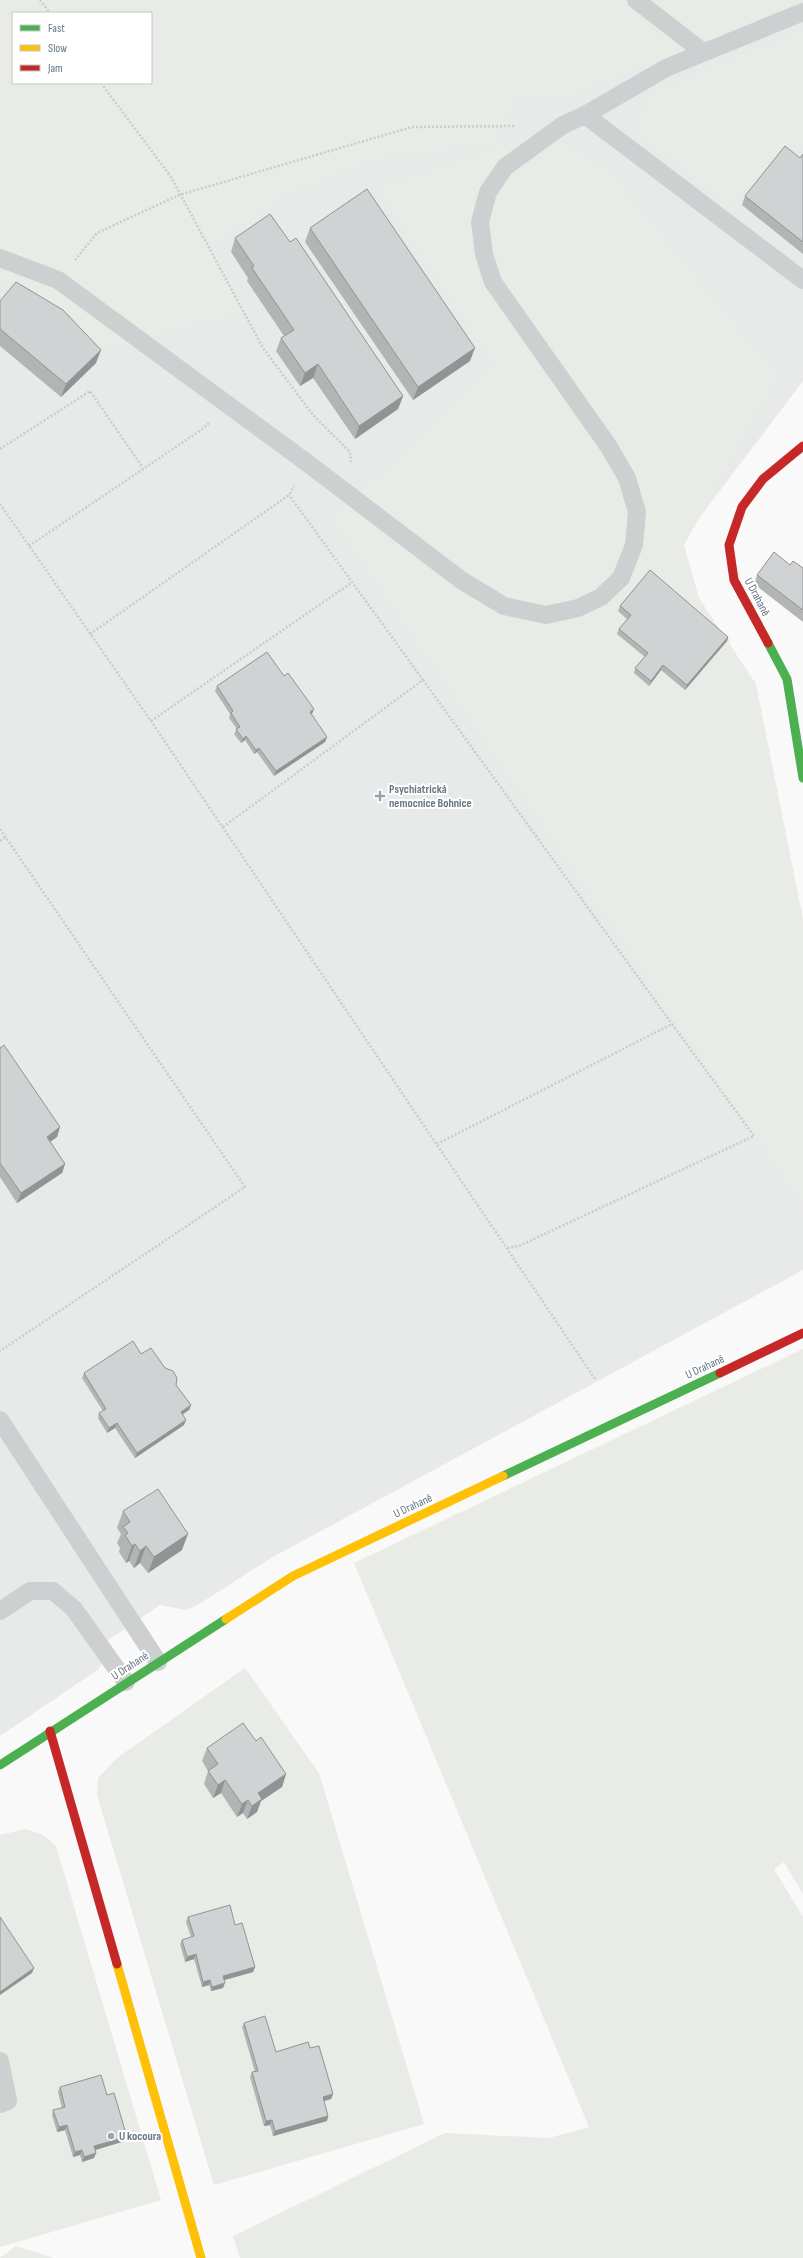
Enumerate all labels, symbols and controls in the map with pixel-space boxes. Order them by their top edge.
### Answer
legend [12,12,152,84]
text: Fast [48,21,65,36]
text: Slow [48,41,67,56]
text: Jam [47,61,63,76]
street label: U Drahaně [741,575,773,619]
place label: Psychiatrická nemocnice Bohnice [389,782,472,811]
marker: Psychiatrická nemocnice Bohnice [374,790,386,802]
street label: U Drahaně [683,1351,727,1383]
street label: U Drahaně [391,1490,435,1522]
street label: U Drahaně [109,1648,152,1684]
place label: U kocoura [119,2129,161,2144]
marker: U kocoura [106,2131,116,2141]

